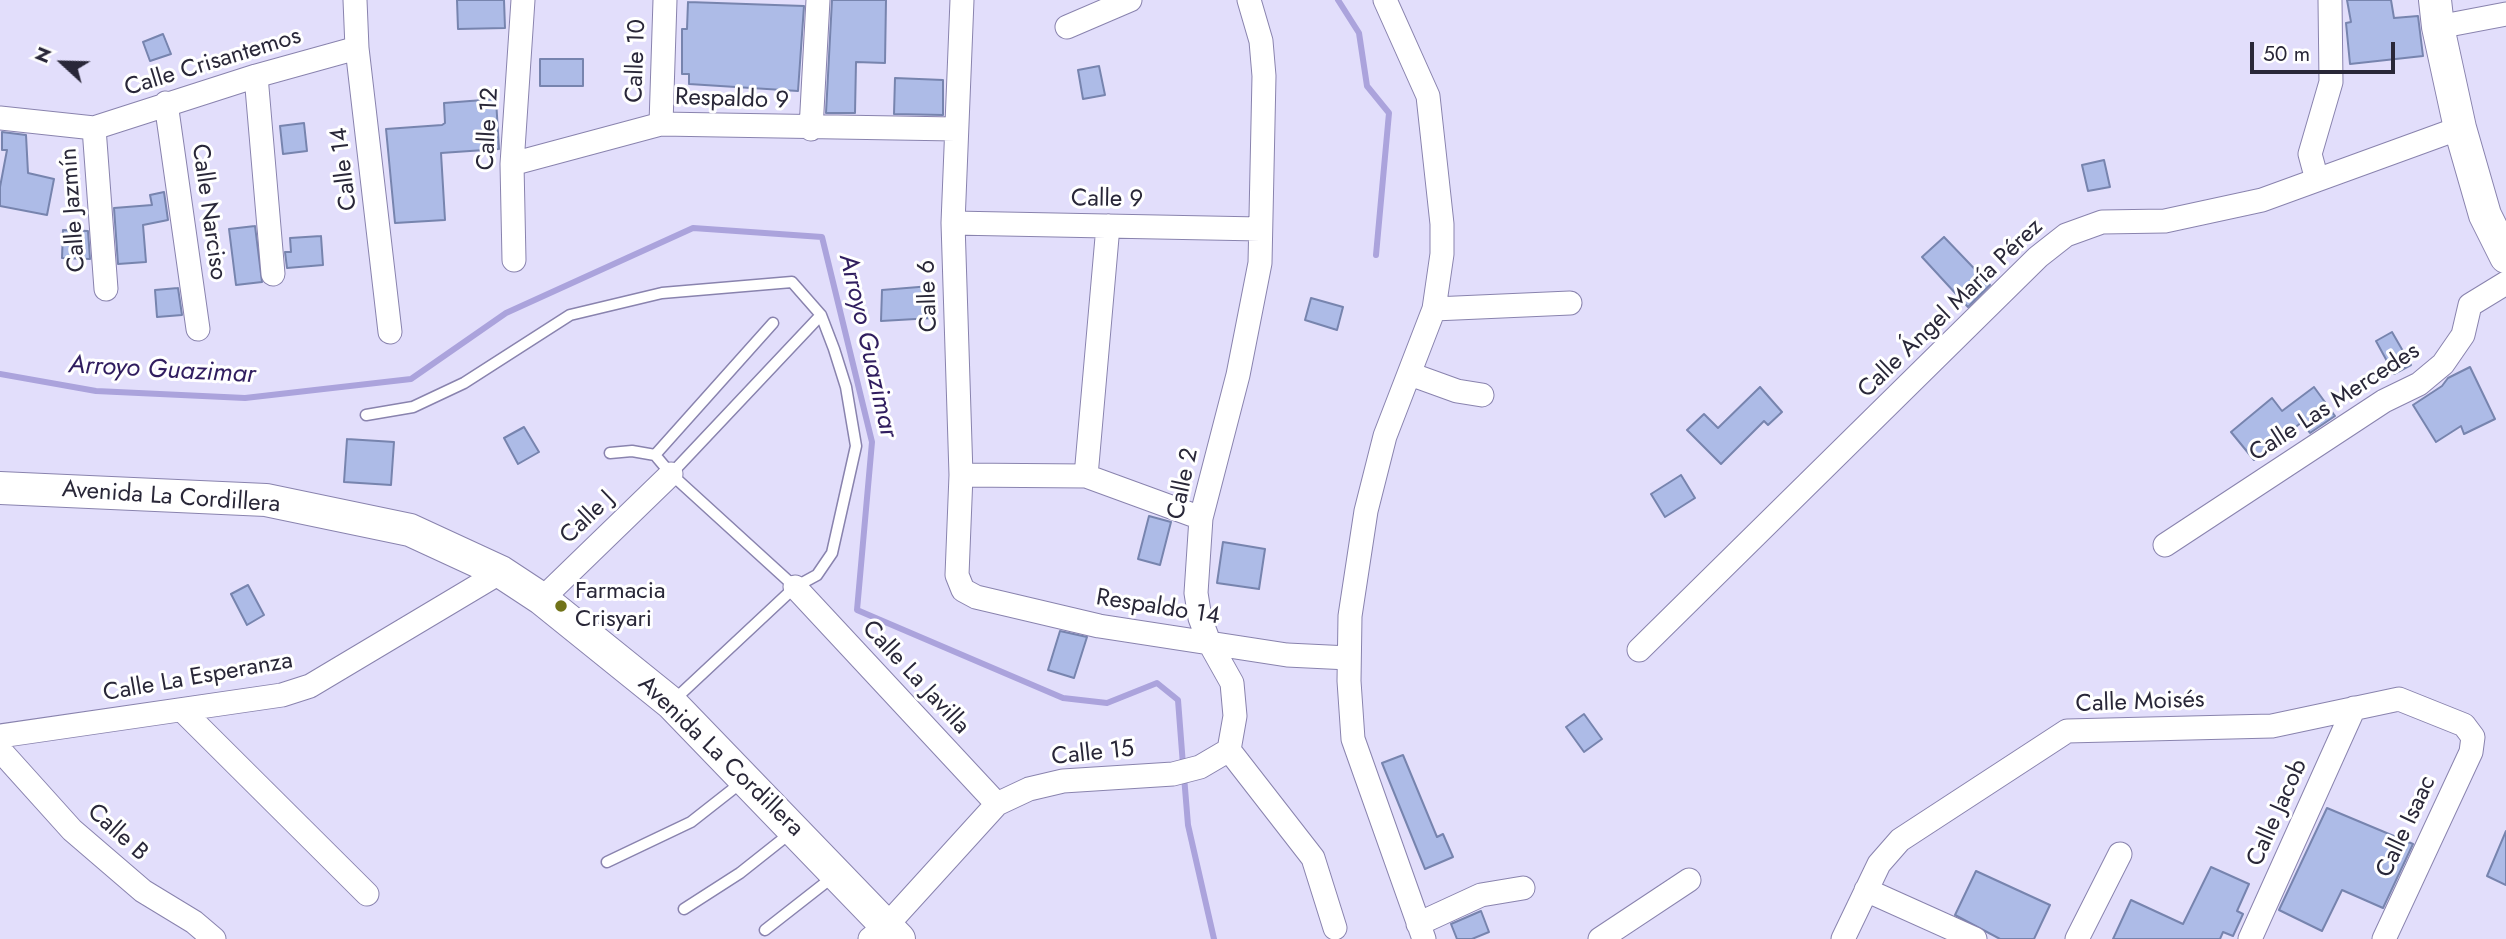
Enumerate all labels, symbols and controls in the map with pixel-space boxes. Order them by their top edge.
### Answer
street label: Calle 10 [621,19,653,103]
street label: Calle Crisantemos [121,22,305,104]
north arrow [28,28,98,98]
scale bar [2254,28,2399,72]
text: 50 m [2263,39,2310,69]
text: N [28,43,58,67]
street label: Respaldo 9 [675,84,789,116]
street label: Calle 12 [472,87,506,171]
street label: Calle 14 [326,126,364,212]
street label: Calle Narciso [184,142,232,282]
street label: Calle Jazmín [55,147,93,273]
street label: Calle 9 [1071,185,1143,215]
street label: Calle Ángel María Pérez [1853,213,2049,405]
water label: Arroyo Guazimar [831,251,903,441]
street label: Calle 6 [913,259,945,333]
street label: Calle Las Mercedes [2245,337,2425,469]
water label: Arroyo Guazimar [68,351,256,391]
street label: Calle 2 [1162,446,1206,522]
street label: Avenida La Cordillera [61,476,281,520]
street label: Calle J [555,485,621,551]
place label: Farmacia Crisyari [575,578,666,634]
street label: Respaldo 14 [1094,584,1222,632]
marker: Farmacia Crisyari [553,598,569,614]
street label: Calle La Javilla [855,615,975,741]
street label: Calle La Esperanza [101,647,295,709]
street label: Avenida La Cordillera [631,671,809,843]
street label: Calle Moisés [2075,686,2205,720]
street label: Calle 15 [1050,735,1136,773]
street label: Calle Jacob [2242,755,2314,871]
street label: Calle Isaac [2371,772,2443,882]
street label: Calle B [81,798,153,868]

